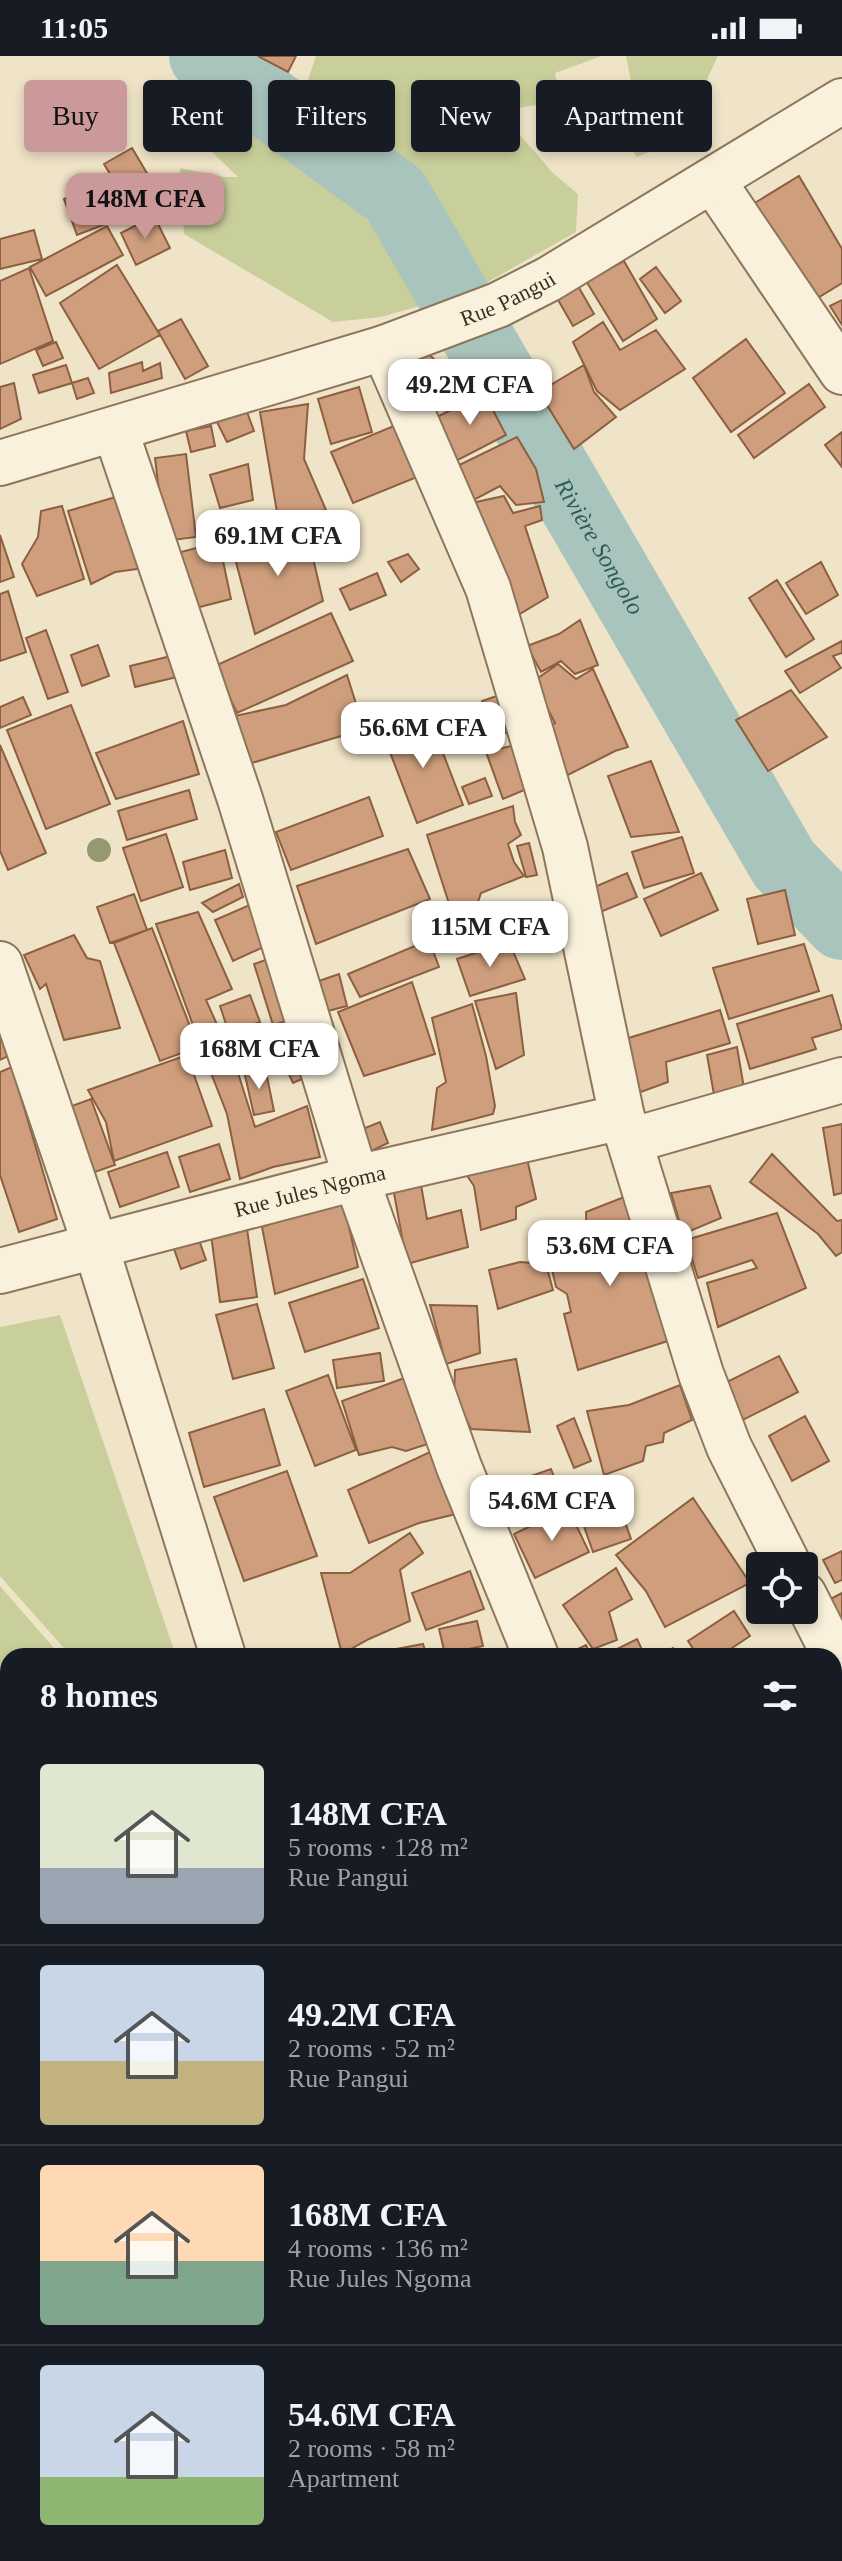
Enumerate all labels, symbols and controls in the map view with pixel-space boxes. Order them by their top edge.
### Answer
text: 11:05 [40,11,108,44]
chip: Buy [24,80,127,152]
chip: Rent [143,80,252,152]
chip: Filters [268,80,395,152]
chip: New [411,80,520,152]
chip: Apartment [536,80,712,152]
pin: 148M CFA [62,173,228,241]
text: 148M CFA [84,184,206,213]
street label: Rue Pangui [456,266,560,331]
pin: 49.2M CFA [378,359,562,427]
text: 49.2M CFA [406,370,534,399]
water label: Rivière Songolo [549,473,649,619]
pin: 69.1M CFA [186,510,370,578]
text: 69.1M CFA [214,521,342,550]
pin: 56.6M CFA [331,702,515,770]
text: 56.6M CFA [359,713,487,742]
pin: 115M CFA [407,901,573,969]
text: 115M CFA [430,912,550,941]
pin: 168M CFA [176,1023,342,1091]
text: 168M CFA [198,1034,320,1063]
street label: Rue Jules Ngoma [231,1159,388,1222]
pin: 53.6M CFA [518,1220,702,1288]
text: 53.6M CFA [546,1231,674,1260]
pin: 54.6M CFA [460,1475,644,1543]
text: 54.6M CFA [488,1486,616,1515]
map controls [746,1552,818,1624]
button: locate [746,1552,818,1624]
icon: filters [758,1674,802,1718]
text: 8 homes [40,1677,158,1714]
text: 148M CFA [288,1795,447,1832]
icon: home [104,1796,200,1892]
text: 5 rooms · 128 m² [288,1833,468,1862]
text: Rue Pangui [288,1863,409,1892]
text: 49.2M CFA [288,1996,455,2033]
icon: home [104,1997,200,2093]
text: 2 rooms · 52 m² [288,2034,455,2063]
text: Rue Pangui [288,2064,409,2093]
text: 168M CFA [288,2196,447,2233]
icon: home [104,2197,200,2293]
text: 4 rooms · 136 m² [288,2234,468,2263]
text: Rue Jules Ngoma [288,2264,471,2293]
text: 54.6M CFA [288,2396,455,2433]
icon: home [104,2397,200,2493]
text: 2 rooms · 58 m² [288,2434,455,2463]
text: Apartment [288,2464,399,2493]

